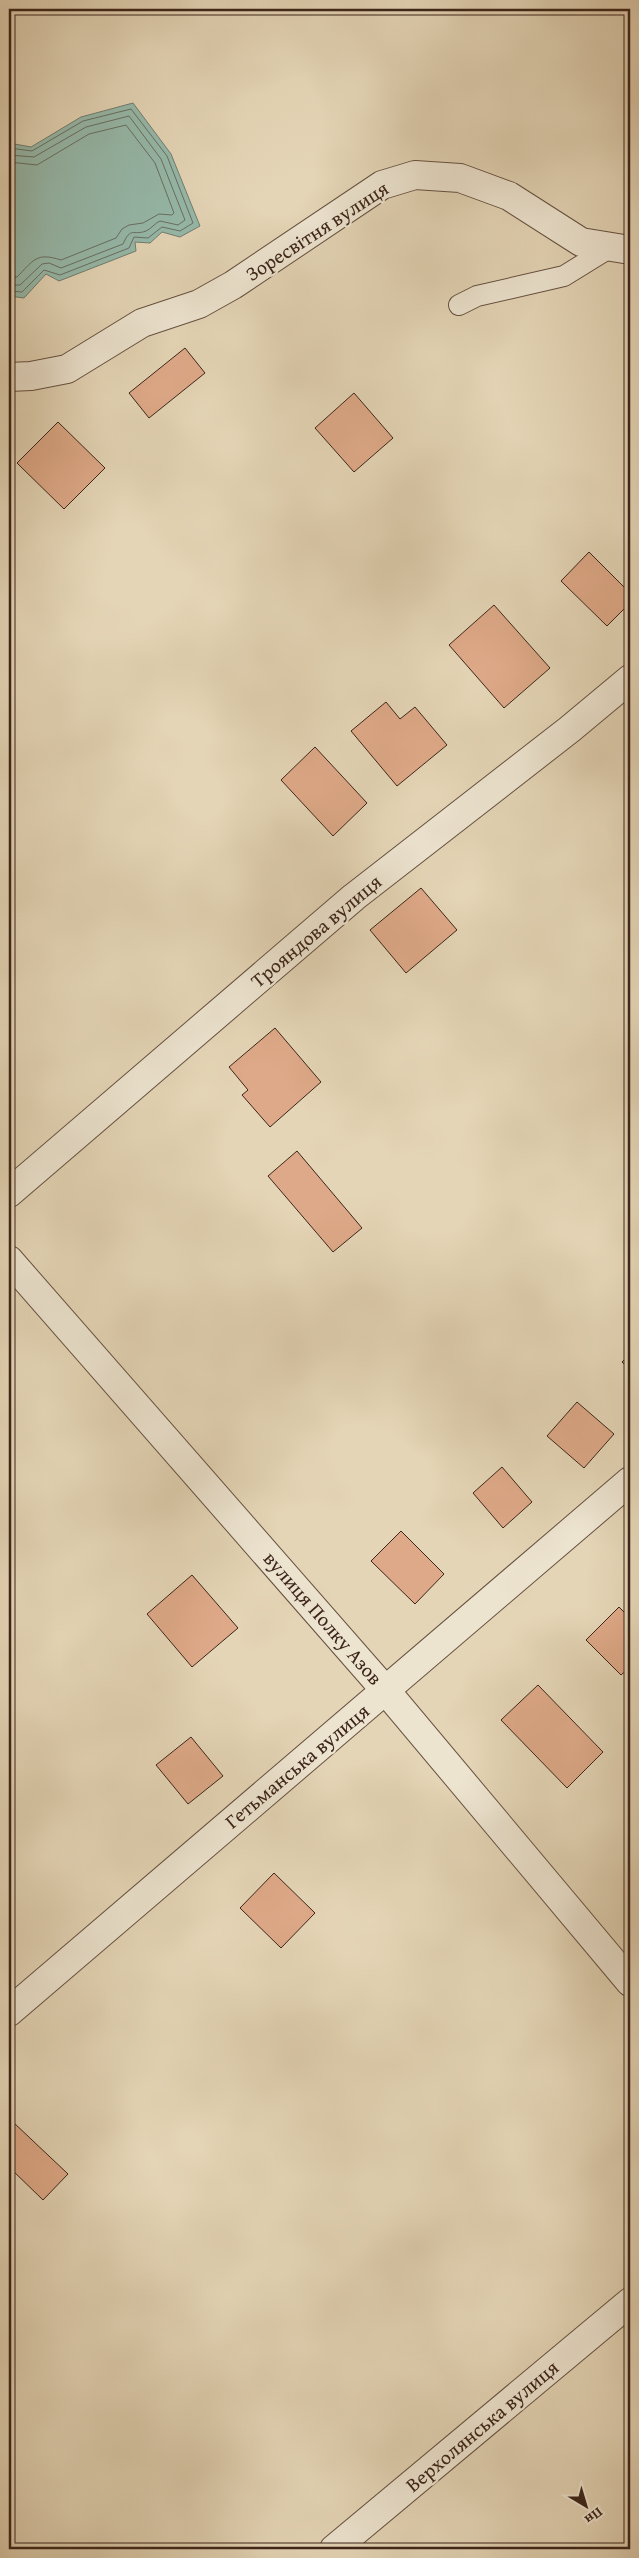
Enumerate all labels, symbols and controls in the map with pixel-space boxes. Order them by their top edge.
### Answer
street label: Зоресвітня вулиця [240,173,394,288]
street label: Трояндова вулиця [244,867,387,994]
street label: вулиця Полку Азов [257,1545,390,1691]
street label: Гетьманська вулиця [218,1696,375,1835]
street label: Верхолянська вулиця [399,2353,564,2498]
north arrow [562,2480,612,2530]
text: Пн [580,2503,607,2530]

